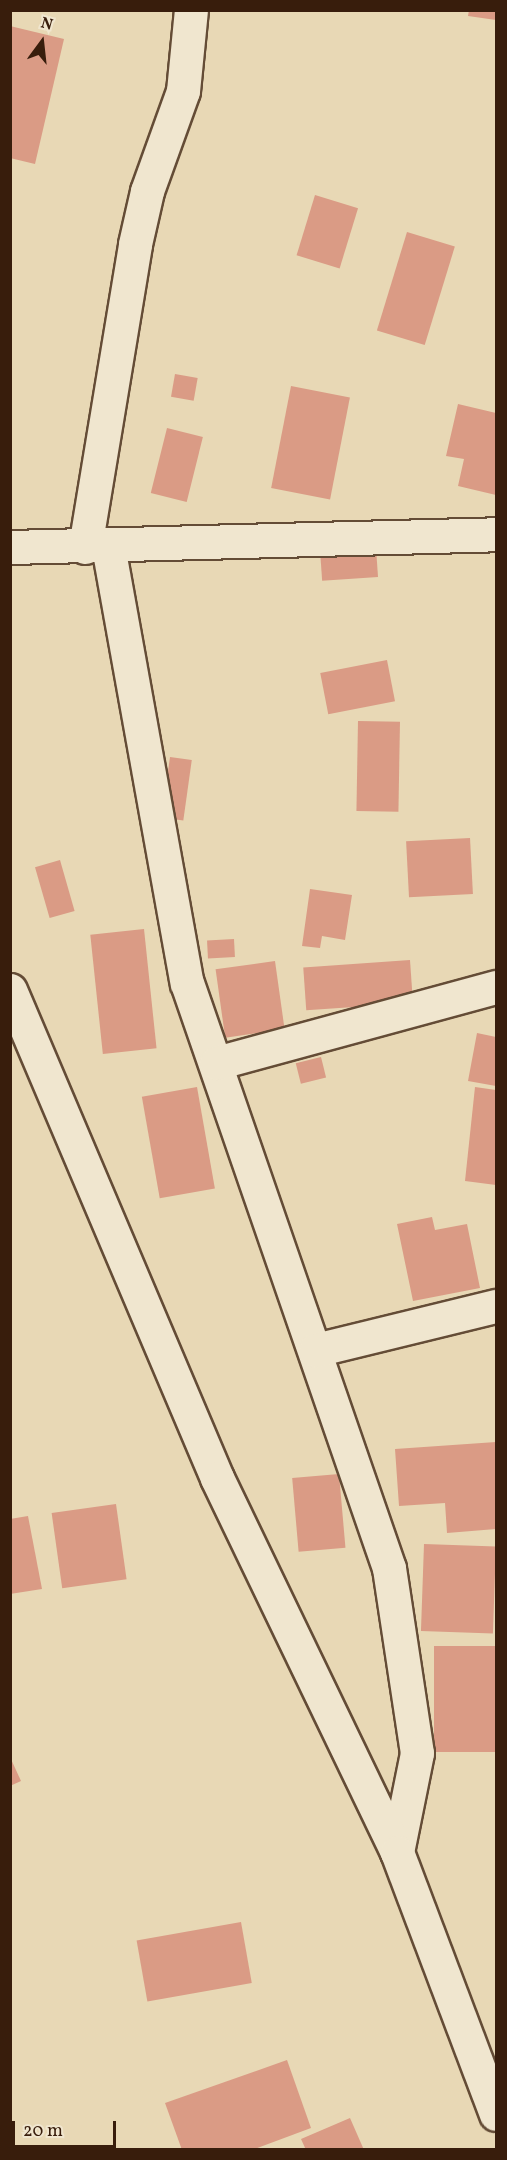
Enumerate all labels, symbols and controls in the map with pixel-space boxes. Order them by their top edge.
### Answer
north arrow [12,12,72,72]
text: N [38,12,55,37]
scale bar [15,2109,118,2147]
text: 20 m [23,2119,63,2144]

